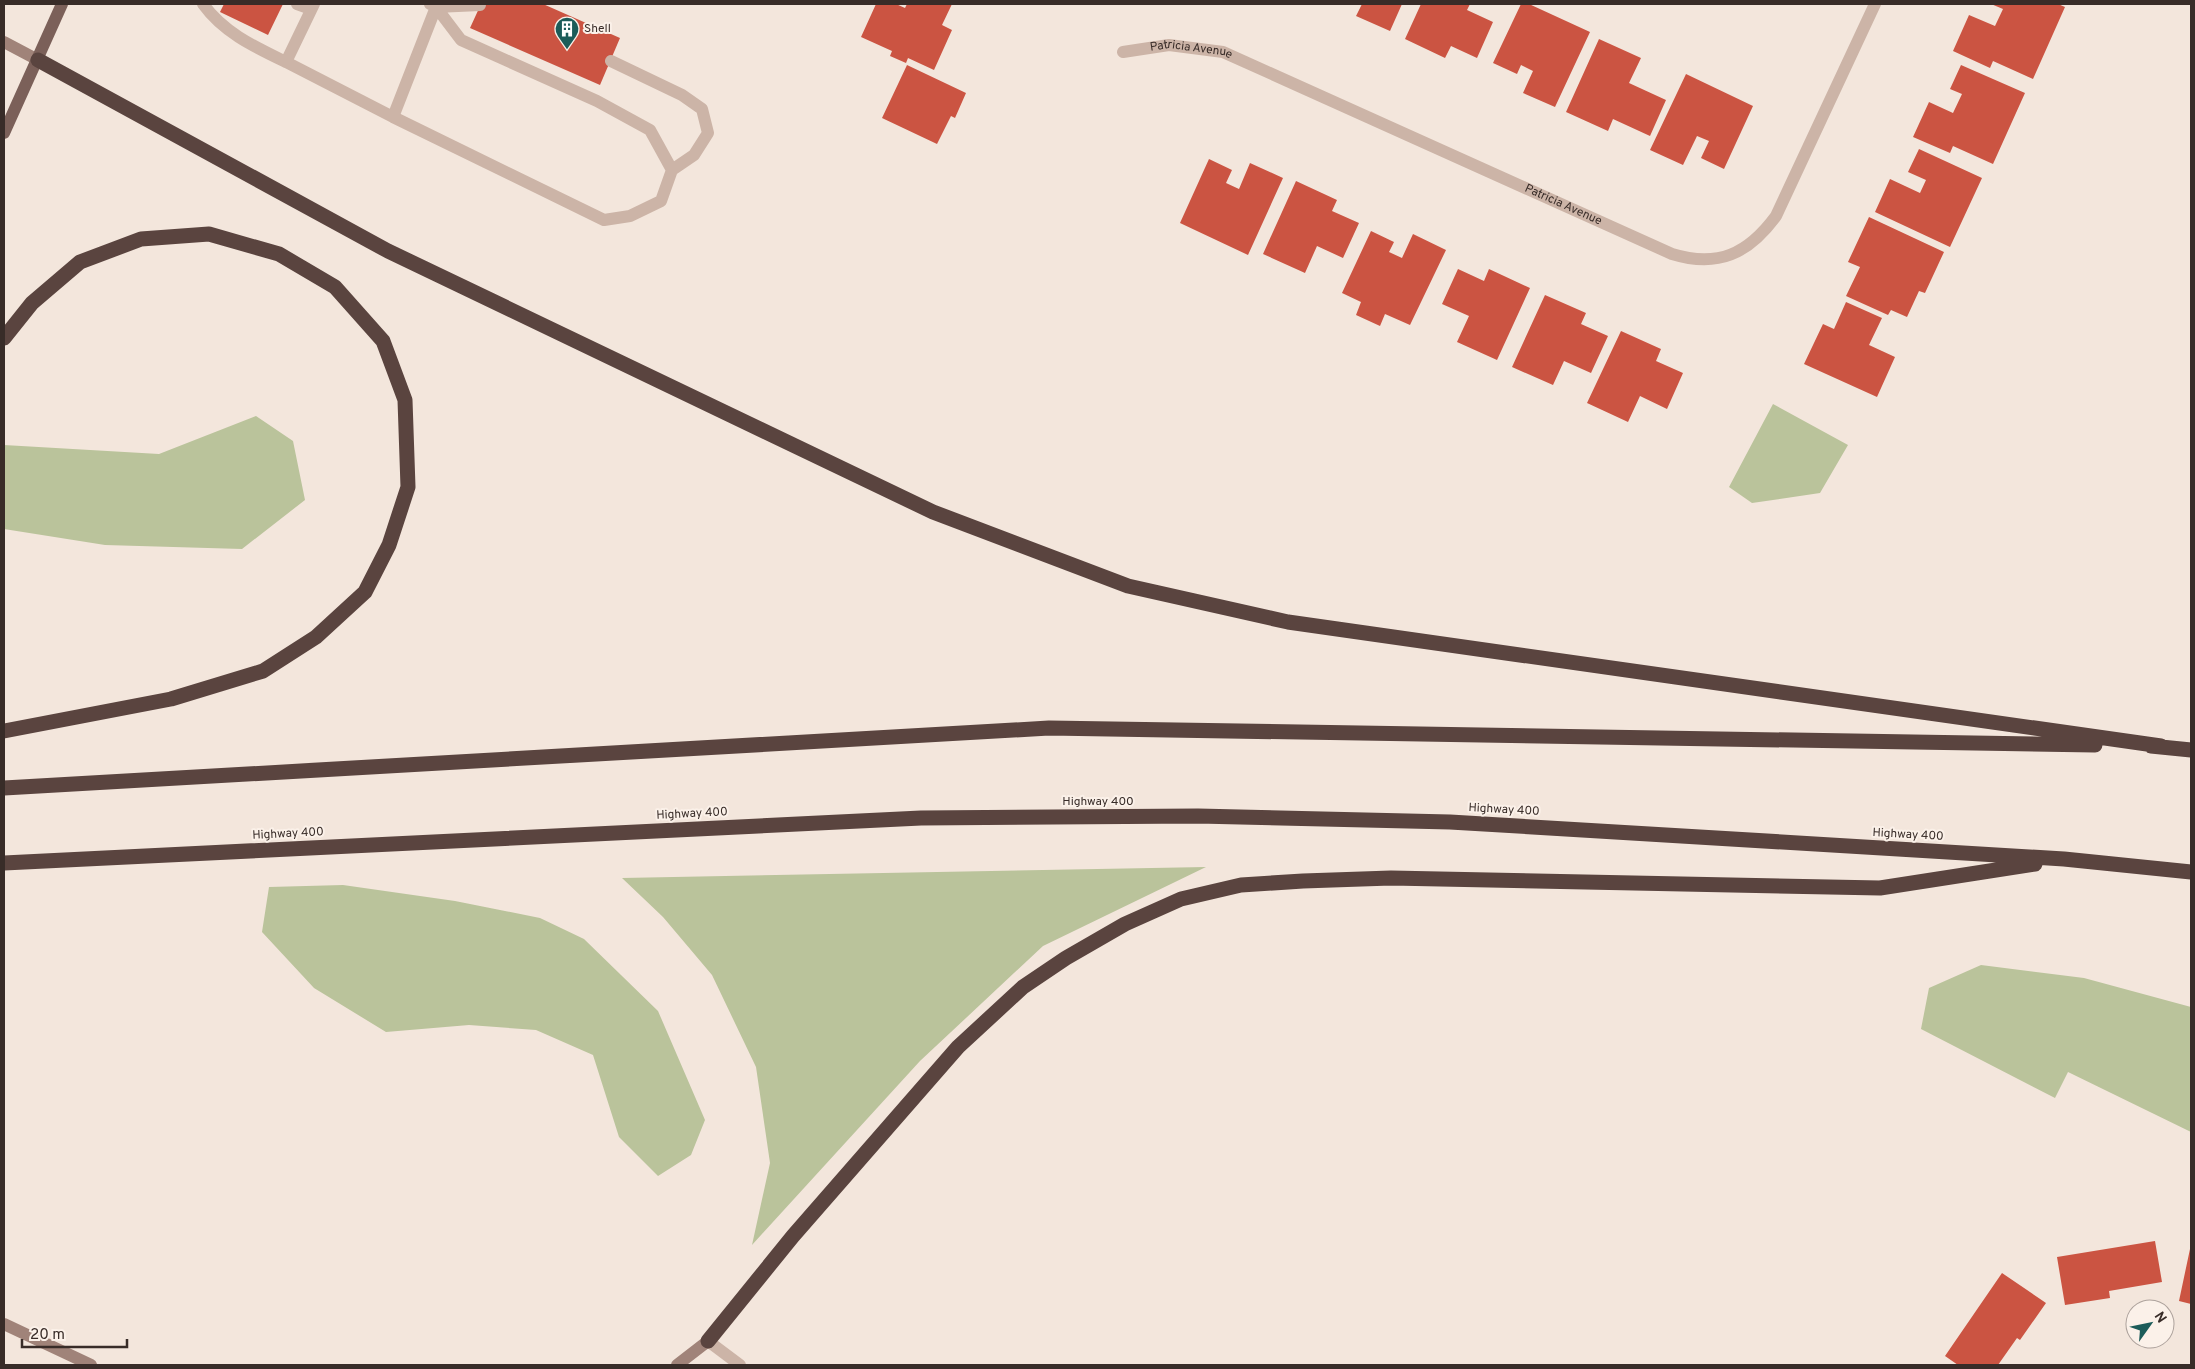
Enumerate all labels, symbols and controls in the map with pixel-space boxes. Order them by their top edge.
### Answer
building icon: Shell [554,16,580,50]
place label: Shell [584,21,611,37]
street label: Patricia Avenue [1149,37,1235,63]
street label: Patricia Avenue [1522,181,1604,229]
street label: Highway 400 [1062,794,1134,810]
street label: Highway 400 [1468,800,1540,820]
street label: Highway 400 [656,804,728,824]
street label: Highway 400 [252,824,324,844]
street label: Highway 400 [1872,825,1944,845]
north arrow [2125,1299,2175,1349]
text: N [2150,1309,2170,1327]
scale bar [22,1316,128,1348]
text: 20 m [30,1326,65,1345]

